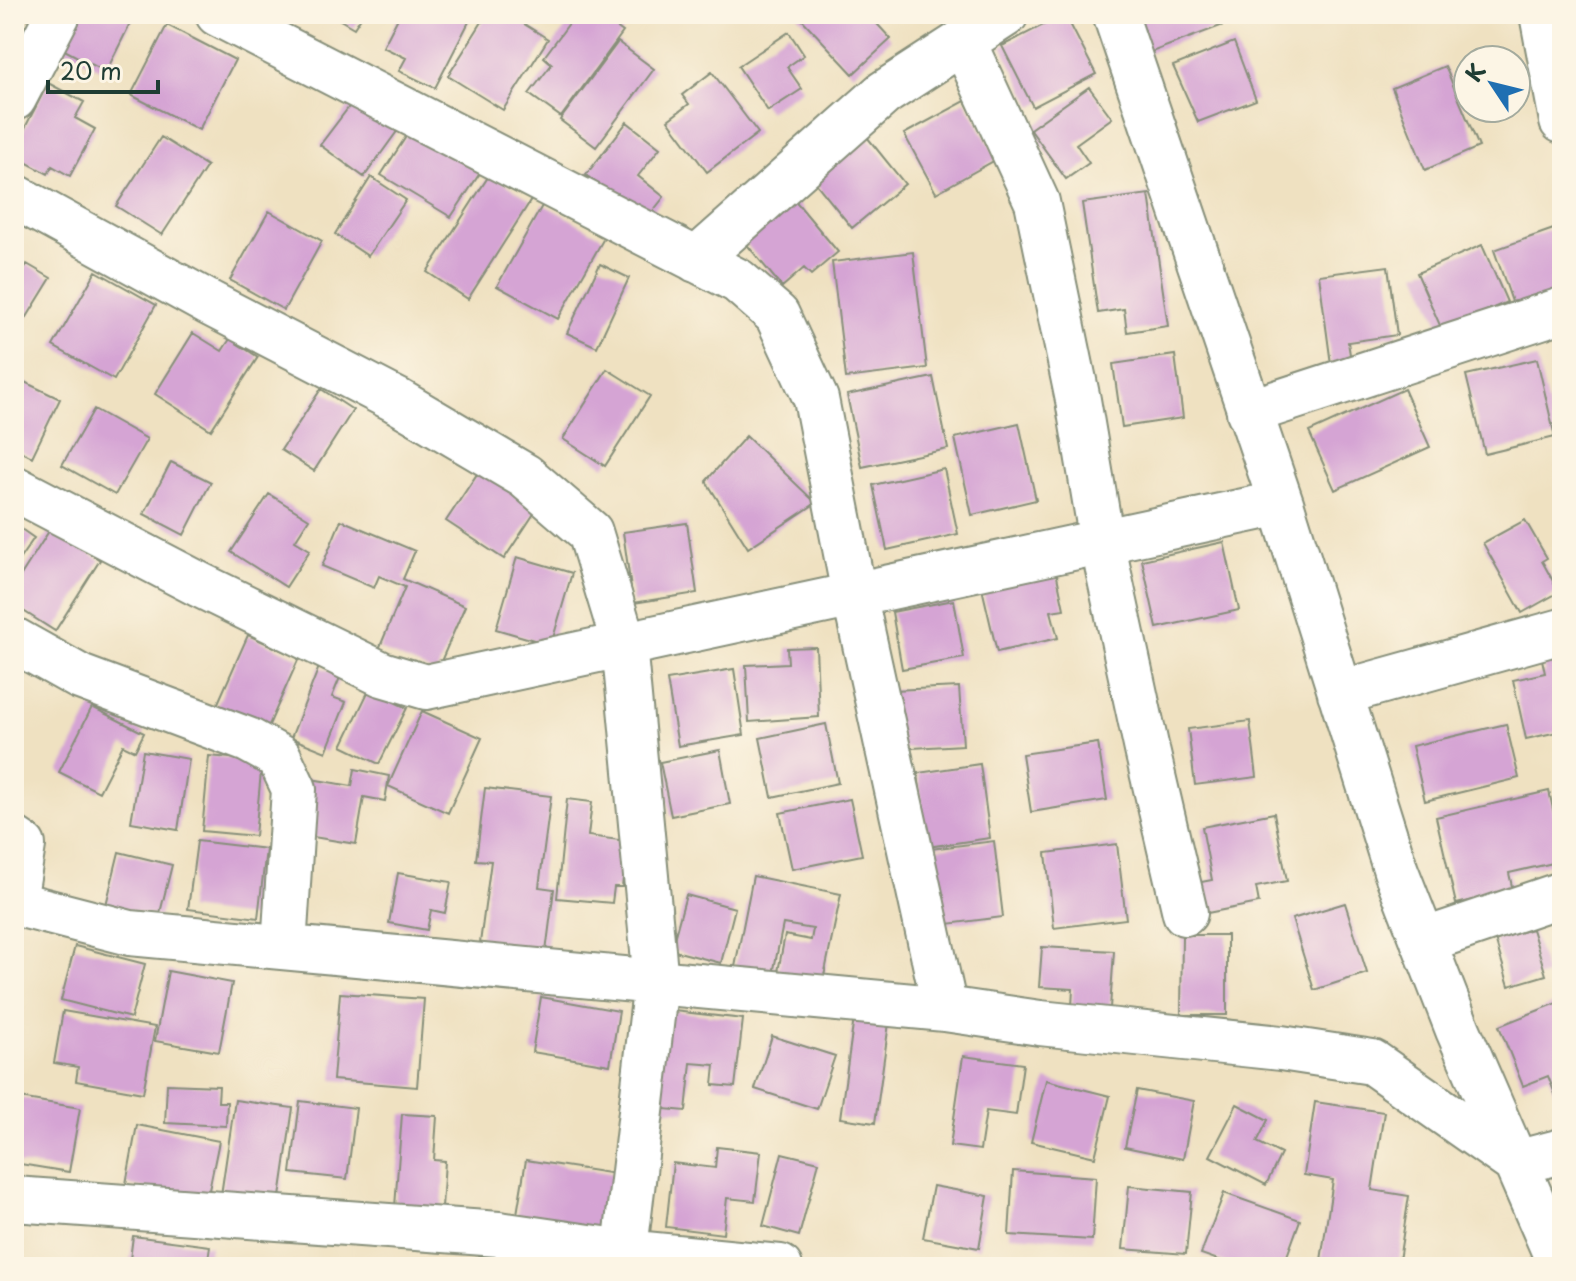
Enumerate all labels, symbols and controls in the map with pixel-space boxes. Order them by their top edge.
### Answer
scale bar [48,44,158,94]
north arrow [1452,44,1532,124]
text: 20 m [60,52,122,88]
text: K [1456,56,1493,88]

